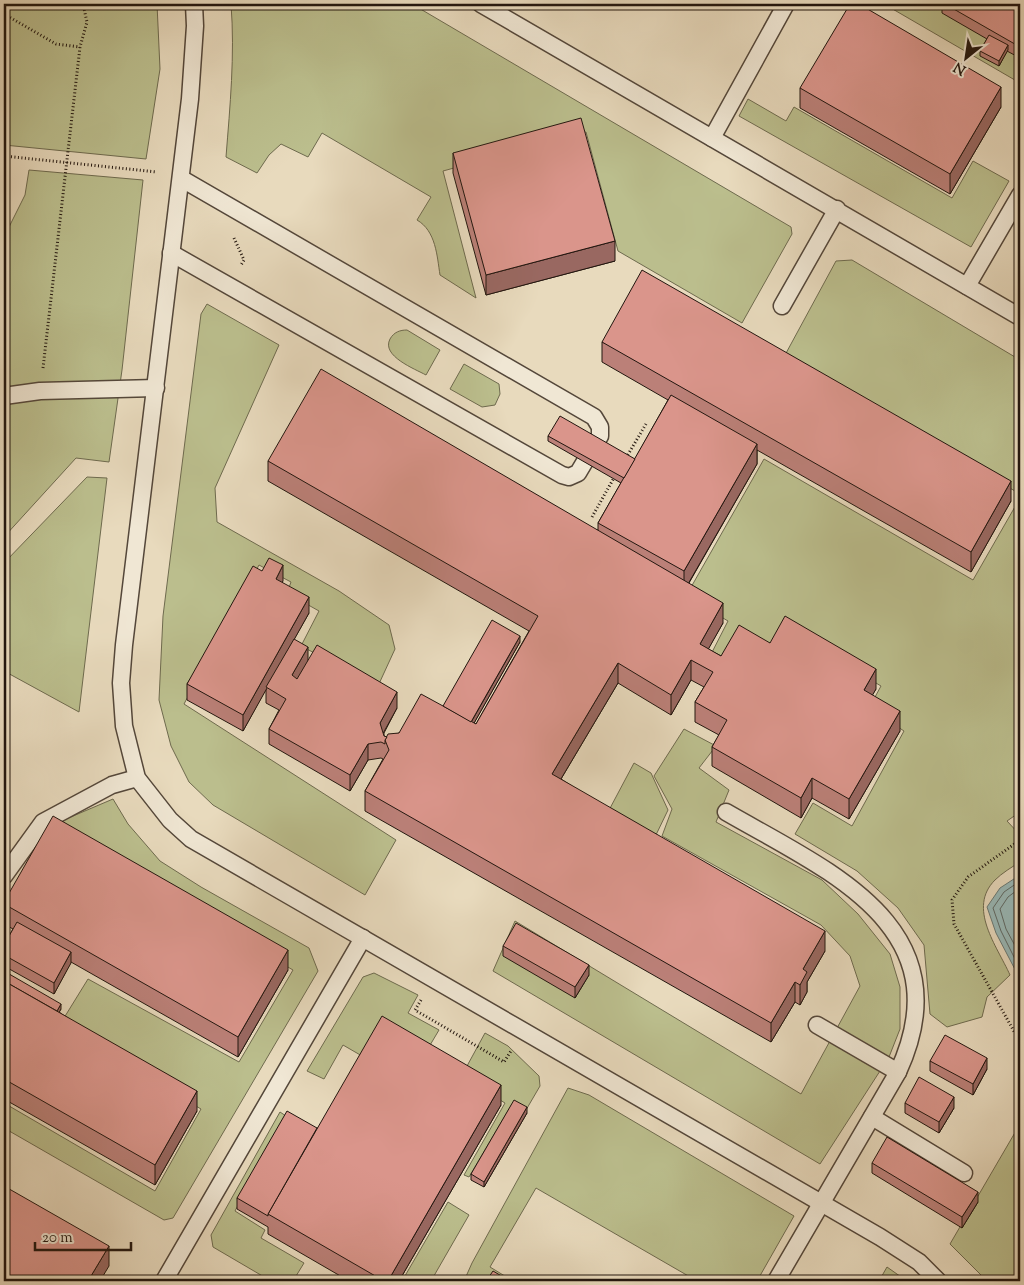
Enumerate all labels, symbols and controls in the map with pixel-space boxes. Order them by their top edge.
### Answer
north arrow [942,32,992,82]
text: N [951,56,970,79]
scale bar [35,1220,131,1252]
text: 20 m [42,1228,73,1249]

